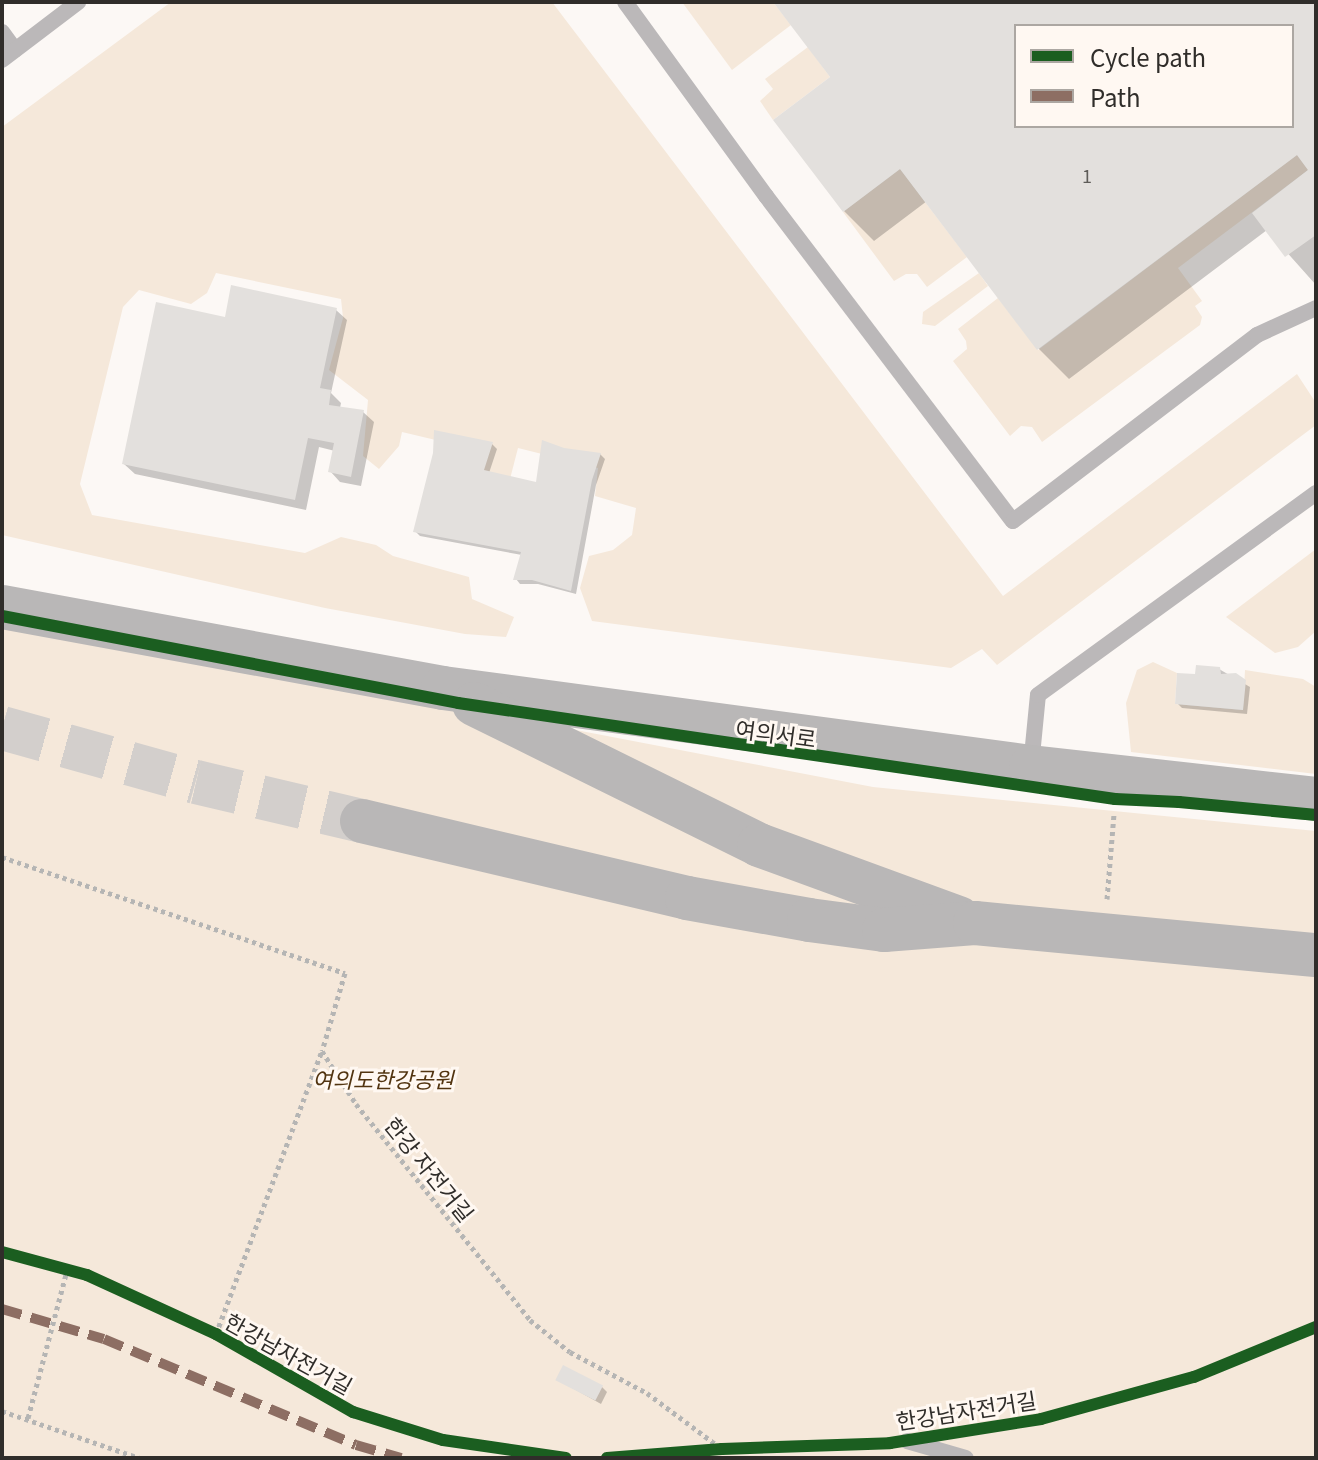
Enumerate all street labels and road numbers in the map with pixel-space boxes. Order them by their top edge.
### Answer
street label: 여의서로 [734,714,818,752]
street label: 한강 자전거길 [380,1112,480,1226]
street label: 한강남자전거길 [221,1307,357,1399]
street label: 한강남자전거길 [894,1386,1038,1434]

